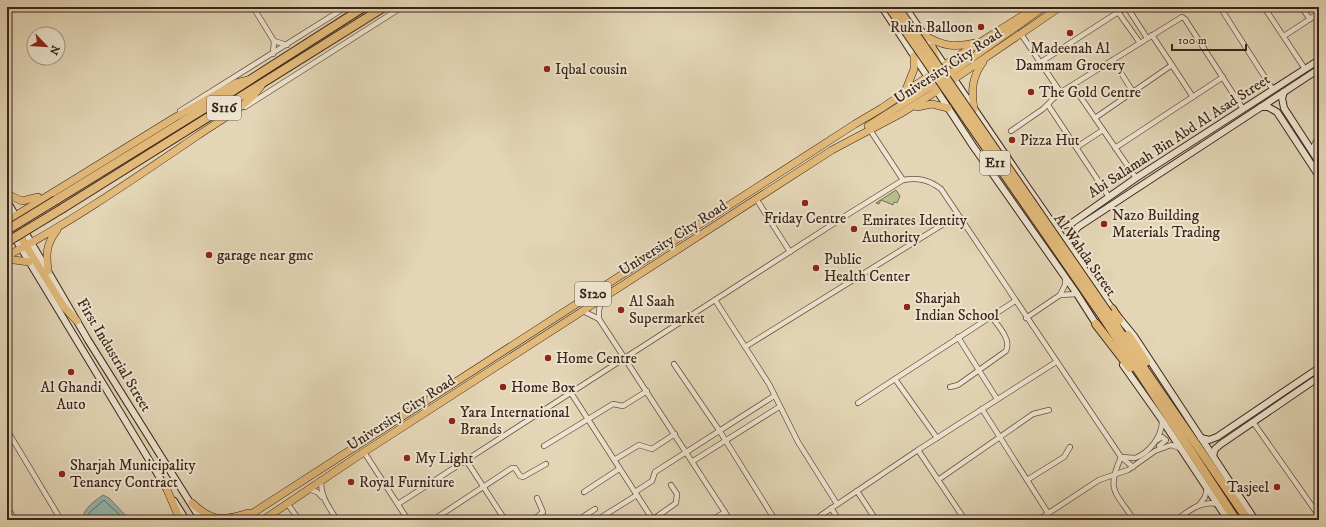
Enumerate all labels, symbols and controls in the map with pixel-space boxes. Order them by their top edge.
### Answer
place label: Rukn Balloon [890,18,973,37]
marker: Rukn Balloon [976,22,986,32]
street label: University City Road [890,24,1006,108]
north arrow [26,26,66,66]
scale bar [1172,26,1246,52]
marker: Madeenah Al Dammam Grocery [1065,28,1075,38]
text: 100 m [1178,33,1207,48]
place label: Madeenah Al Dammam Grocery [1015,39,1126,75]
text: N [46,43,62,57]
place label: Iqbal cousin [555,60,627,79]
marker: Iqbal cousin [542,64,552,74]
street label: Abi Salamah Bin Abd Al Asad Street [1084,70,1274,202]
place label: The Gold Centre [1039,83,1141,102]
marker: The Gold Centre [1026,87,1036,97]
road number: S116 [207,96,241,120]
place label: Pizza Hut [1020,131,1080,150]
marker: Pizza Hut [1007,135,1017,145]
road number: E11 [980,151,1010,175]
street label: University City Road [615,196,731,280]
marker: Friday Centre [800,198,810,208]
place label: Nazo Building Materials Trading [1112,206,1221,242]
place label: Friday Centre [764,209,846,228]
street label: Al Wahda Street [1049,210,1121,300]
place label: Emirates Identity Authority [862,211,968,247]
marker: Nazo Building Materials Trading [1099,219,1109,229]
marker: Emirates Identity Authority [849,224,859,234]
place label: garage near gmc [217,246,314,265]
marker: garage near gmc [204,250,214,260]
place label: Public Health Center [824,250,910,286]
marker: Public Health Center [811,263,821,273]
road number: S120 [575,282,611,306]
place label: Sharjah Indian School [915,289,999,325]
place label: Al Saah Supermarket [629,292,705,328]
street label: First Industrial Street [73,295,156,415]
marker: Sharjah Indian School [902,302,912,312]
marker: Al Saah Supermarket [616,305,626,315]
place label: Home Centre [556,349,637,368]
marker: Home Centre [543,353,553,363]
marker: Al Ghandi Auto [66,367,76,377]
street label: University City Road [343,371,459,455]
place label: Al Ghandi Auto [40,378,102,414]
place label: Home Box [511,378,576,397]
marker: Home Box [498,382,508,392]
place label: Yara International Brands [460,403,570,439]
marker: Yara International Brands [447,416,457,426]
place label: My Light [415,449,473,468]
marker: My Light [402,453,412,463]
place label: Sharjah Municipality Tenancy Contract [70,456,197,492]
marker: Sharjah Municipality Tenancy Contract [57,469,67,479]
place label: Royal Furniture [359,473,455,492]
marker: Royal Furniture [346,477,356,487]
place label: Tasjeel [1227,478,1269,497]
marker: Tasjeel [1272,482,1282,492]

